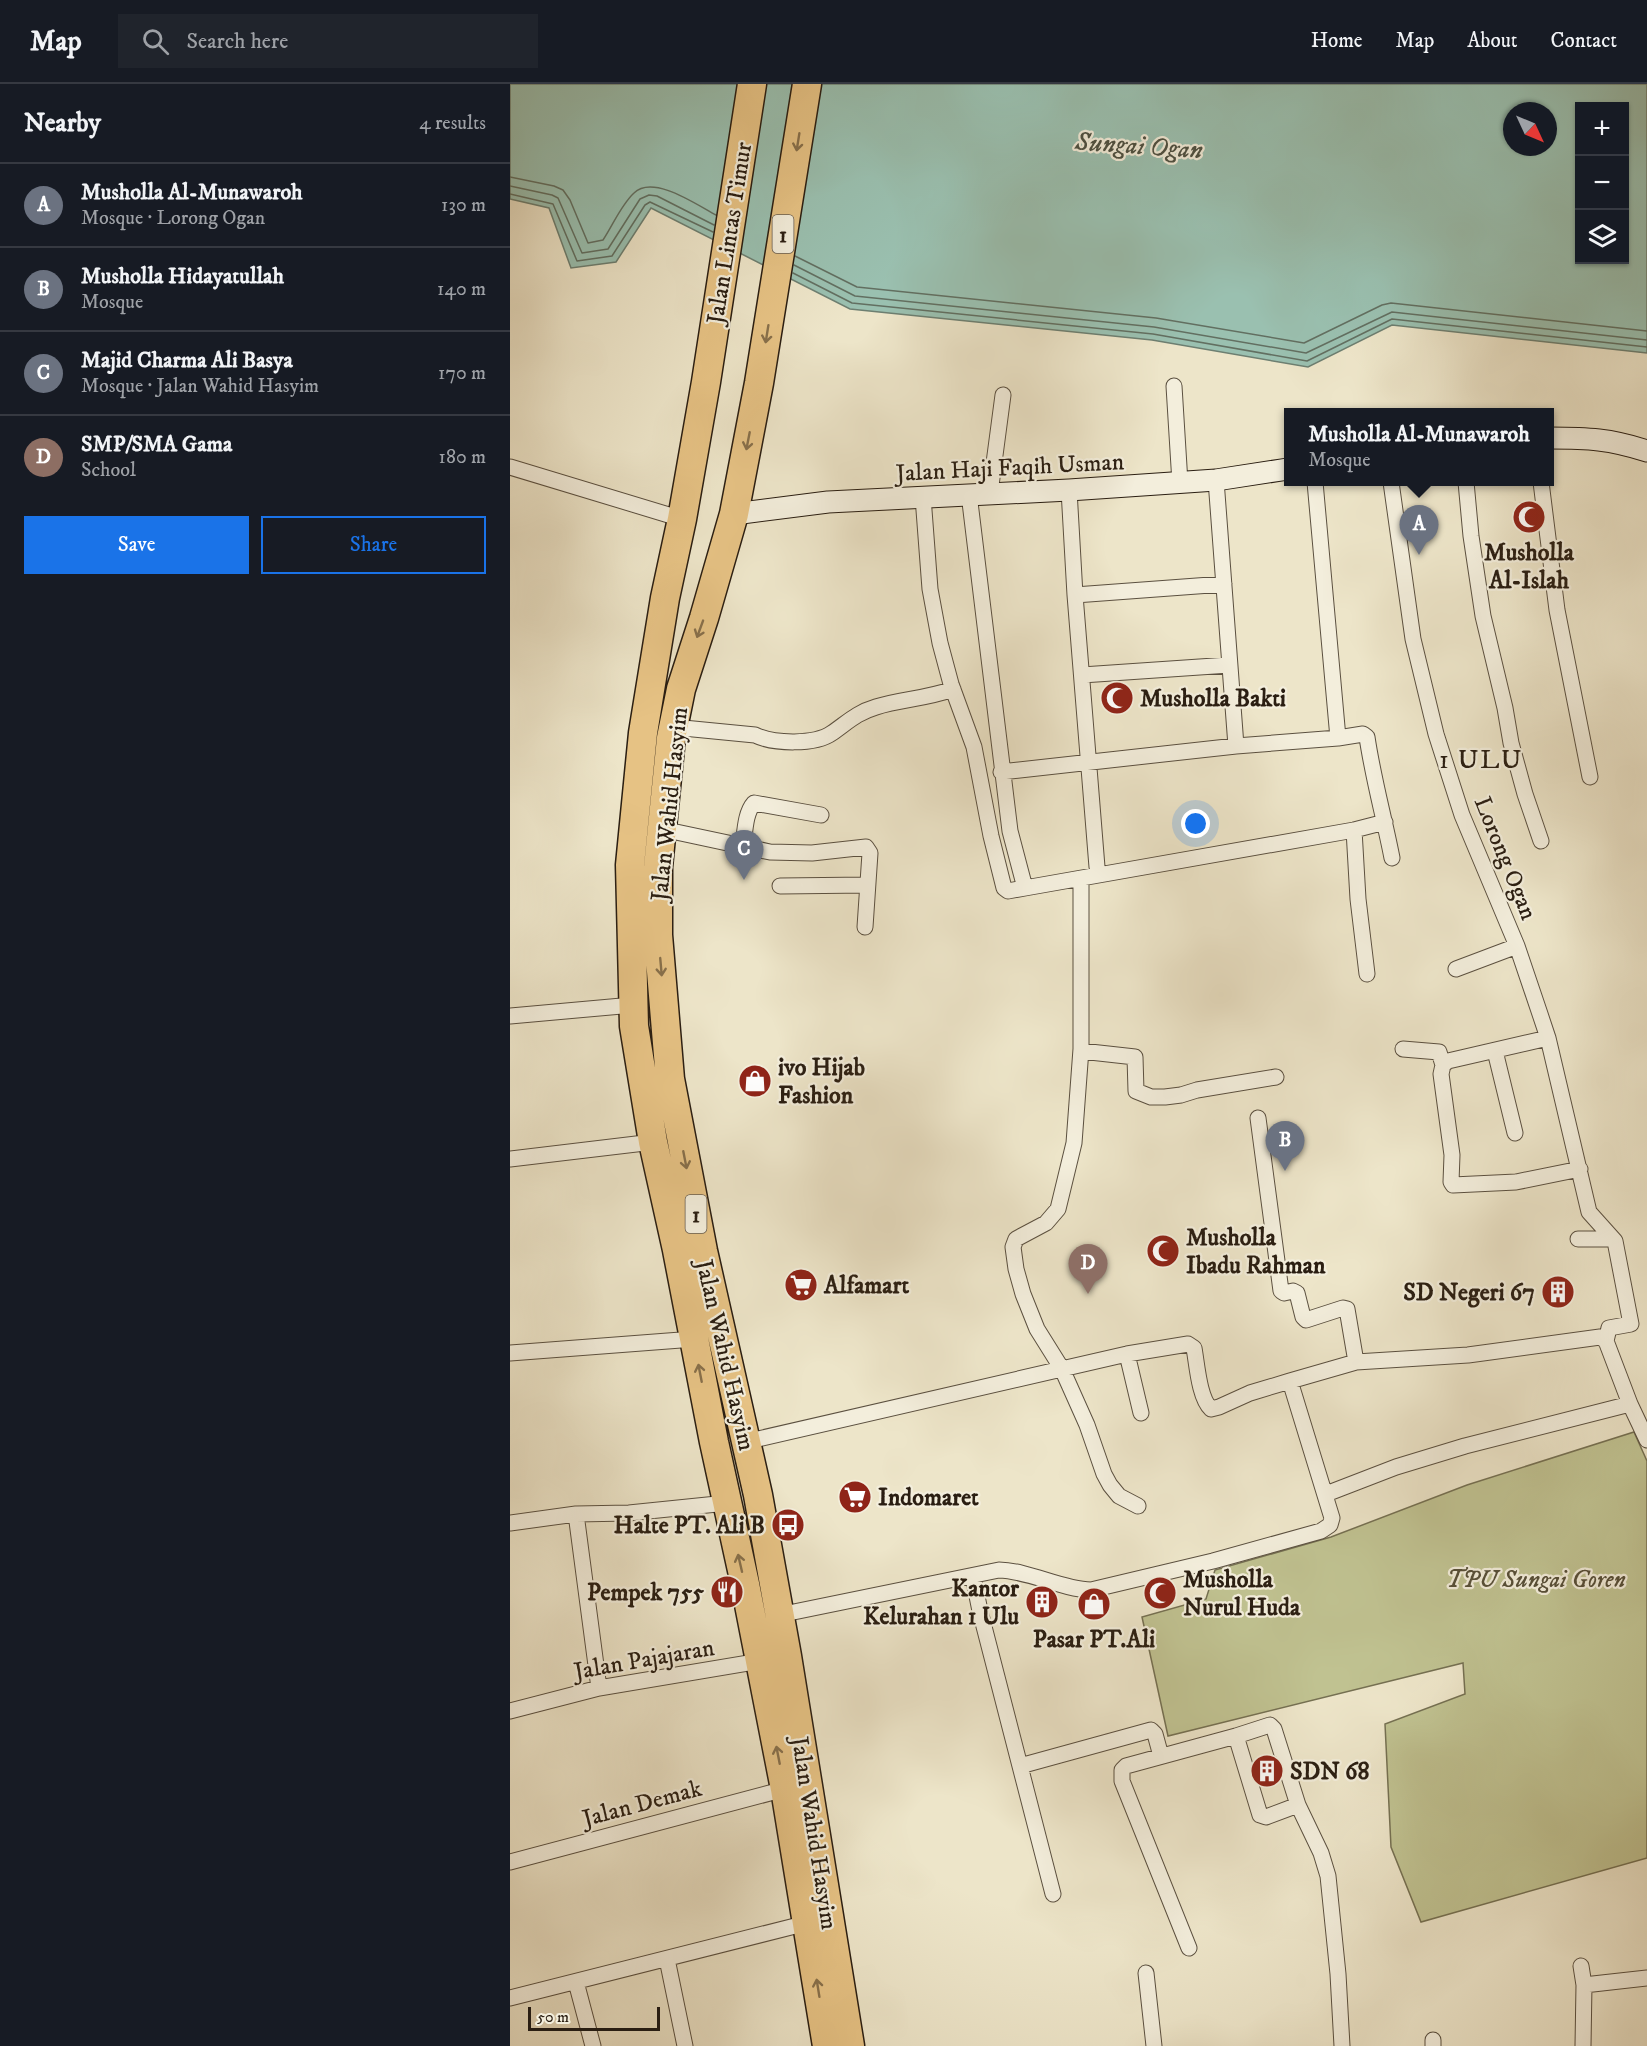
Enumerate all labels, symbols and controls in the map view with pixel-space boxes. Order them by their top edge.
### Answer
search box [118,14,538,68]
text: Map [30,24,82,59]
icon: search [139,25,172,58]
text: Search here [187,28,288,55]
text: Home [1311,28,1363,54]
text: Map [1396,28,1434,54]
text: About [1467,28,1518,54]
text: Contact [1551,28,1617,54]
north arrow [1503,102,1557,156]
map controls [1575,102,1629,264]
button: + [1575,102,1629,156]
text: Nearby [24,107,101,140]
text: 4 results [419,111,486,136]
water label: Sungai Ogan [1073,126,1204,167]
one-way arrow [792,131,803,151]
street label: Jalan Lintas Timur [700,140,759,328]
button: − [1575,156,1629,210]
text: Musholla Al-Munawaroh [81,179,303,206]
text: A [37,193,50,218]
text: 130 m [441,193,486,218]
text: Mosque · Lorong Ogan [81,206,265,231]
button: layers [1575,210,1629,264]
road number: 1 [772,215,794,253]
text: Musholla Hidayatullah [81,263,284,290]
text: B [37,277,50,302]
text: 140 m [437,277,486,302]
text: Mosque [81,290,143,315]
one-way arrow [761,324,772,344]
text: Majid Charma Ali Basya [81,347,293,374]
text: C [37,361,50,386]
text: 170 m [438,361,486,386]
text: Mosque · Jalan Wahid Hasyim [81,374,319,399]
popup [1284,408,1554,486]
text: Musholla Al-Munawaroh [1308,421,1530,448]
one-way arrow [742,430,753,450]
text: SMP/SMA Gama [81,431,232,458]
text: D [36,445,51,470]
text: 180 m [439,445,486,470]
street label: Jalan Haji Faqih Usman [893,447,1125,489]
text: Mosque [1308,448,1370,473]
text: School [81,458,136,483]
mosque icon: Musholla Al-Islah [1511,499,1547,535]
pin: A [1400,506,1438,555]
button: Save [24,516,249,574]
button: Share [261,516,486,574]
place label: Musholla Al-Islah [1484,538,1575,596]
one-way arrow [694,620,705,638]
mosque icon: Musholla Bakti [1099,680,1135,716]
place label: Musholla Bakti [1140,684,1286,714]
street label: Jalan Wahid Hasyim [645,706,695,905]
district label: 1 ULU [1439,743,1523,777]
street label: Lorong Ogan [1467,792,1544,925]
your location [1181,809,1210,838]
pin: C [724,830,764,880]
one-way arrow [656,956,667,976]
place label: ivo Hijab Fashion [778,1053,865,1111]
shop icon: ivo Hijab Fashion [737,1063,773,1099]
pin: B [1266,1122,1304,1171]
one-way arrow [680,1149,691,1169]
road number: 1 [686,1195,706,1233]
place label: Musholla Ibadu Rahman [1186,1223,1326,1281]
mosque icon: Musholla Ibadu Rahman [1145,1233,1181,1269]
pin: D [1068,1244,1108,1294]
street label: Jalan Wahid Hasyim [688,1255,762,1454]
supermarket icon: Alfamart [783,1267,819,1303]
place label: Alfamart [823,1271,909,1301]
building icon: SD Negeri 67 [1540,1274,1576,1310]
place label: SD Negeri 67 [1403,1278,1535,1308]
one-way arrow [694,1363,705,1383]
supermarket icon: Indomaret [837,1479,873,1515]
place label: Indomaret [878,1483,979,1513]
bus stop icon: Halte PT. Ali B [770,1507,806,1543]
place label: Halte PT. Ali B [614,1511,765,1541]
one-way arrow [734,1554,746,1573]
place label: Musholla Nurul Huda [1183,1565,1301,1623]
park label: TPU Sungai Goren [1446,1565,1626,1595]
restaurant icon: Pempek 755 [709,1574,745,1610]
place label: Kantor Kelurahan 1 Ulu [863,1574,1020,1632]
mosque icon: Musholla Nurul Huda [1142,1575,1178,1611]
place label: Pempek 755 [587,1578,704,1608]
building icon: Kantor Kelurahan 1 Ulu [1024,1584,1060,1620]
shop icon: Pasar PT.Ali [1076,1586,1112,1622]
place label: Pasar PT.Ali [1033,1625,1155,1655]
street label: Jalan Pajajaran [570,1633,717,1687]
street label: Jalan Wahid Hasyim [784,1733,844,1932]
one-way arrow [772,1745,783,1765]
building icon: SDN 68 [1249,1753,1285,1789]
place label: SDN 68 [1290,1757,1370,1787]
street label: Jalan Demak [577,1774,705,1835]
one-way arrow [812,1979,823,1999]
scale bar [528,2004,660,2032]
text: 50 m [537,2007,569,2027]

